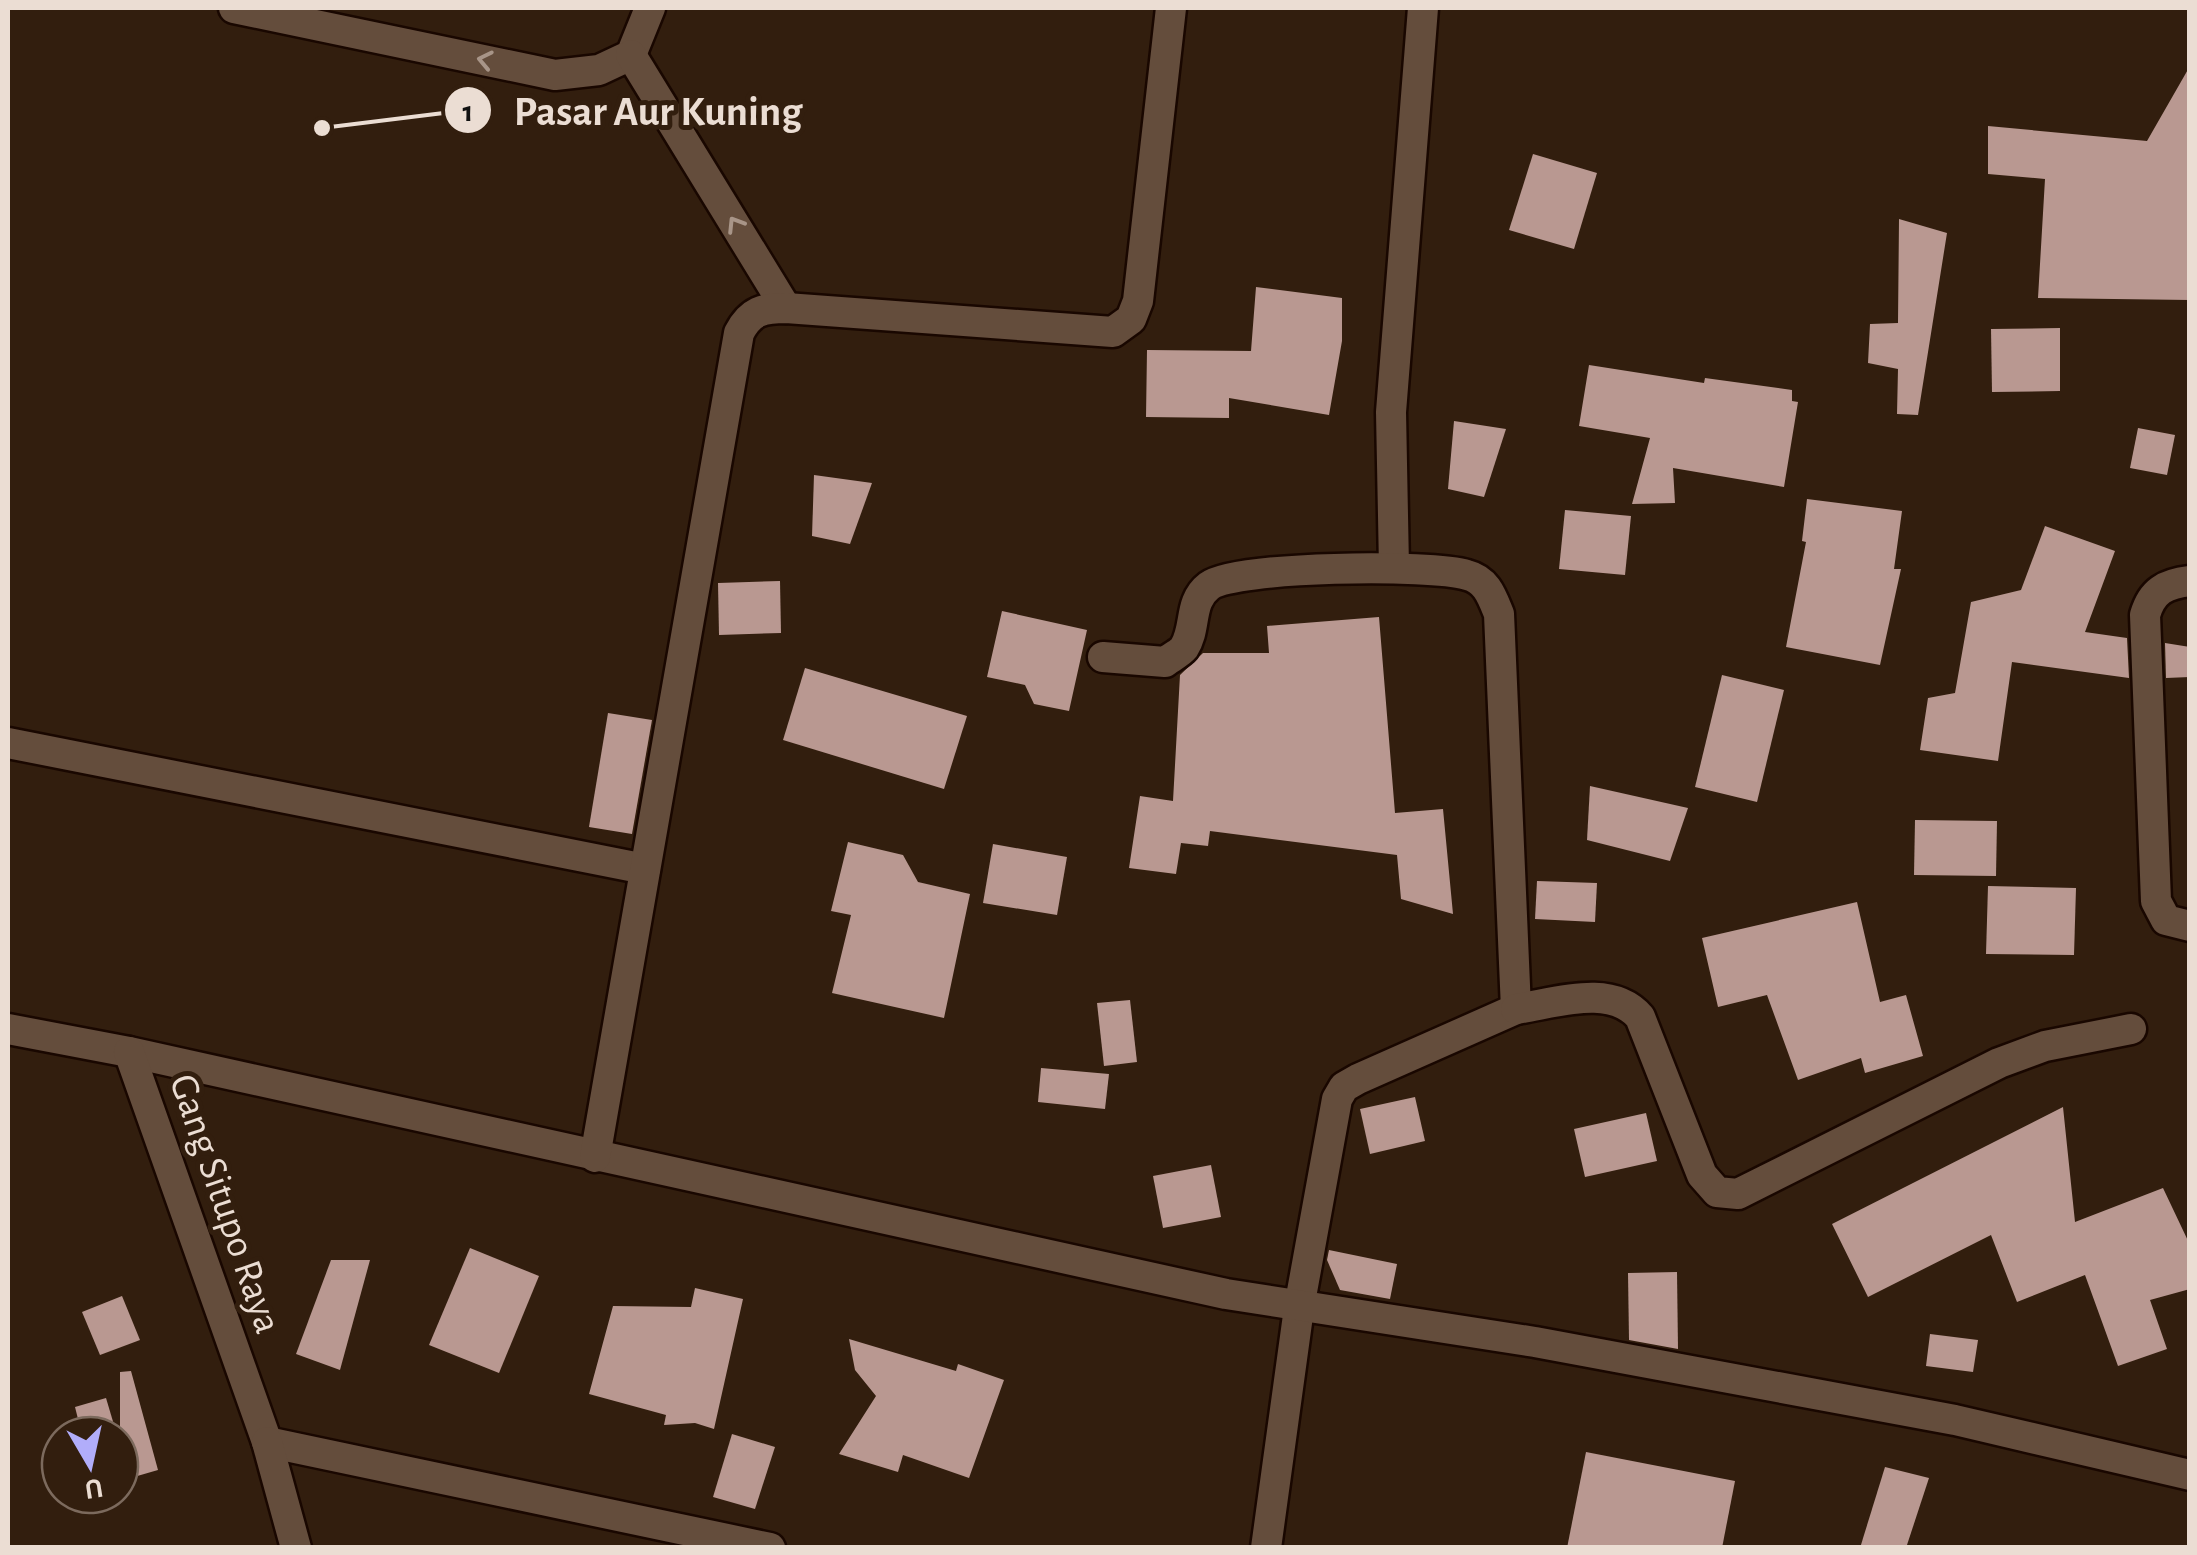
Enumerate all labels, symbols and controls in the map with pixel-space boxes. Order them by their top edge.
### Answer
one-way arrow [477,51,494,72]
callout: Pasar Aur Kuning [443,74,822,146]
text: Pasar Aur Kuning [514,91,803,133]
text: 1 [463,97,473,127]
one-way arrow [728,217,747,235]
street label: Gang Situpo Raya [162,1069,288,1339]
north arrow [40,1415,140,1515]
text: U [83,1472,105,1503]

